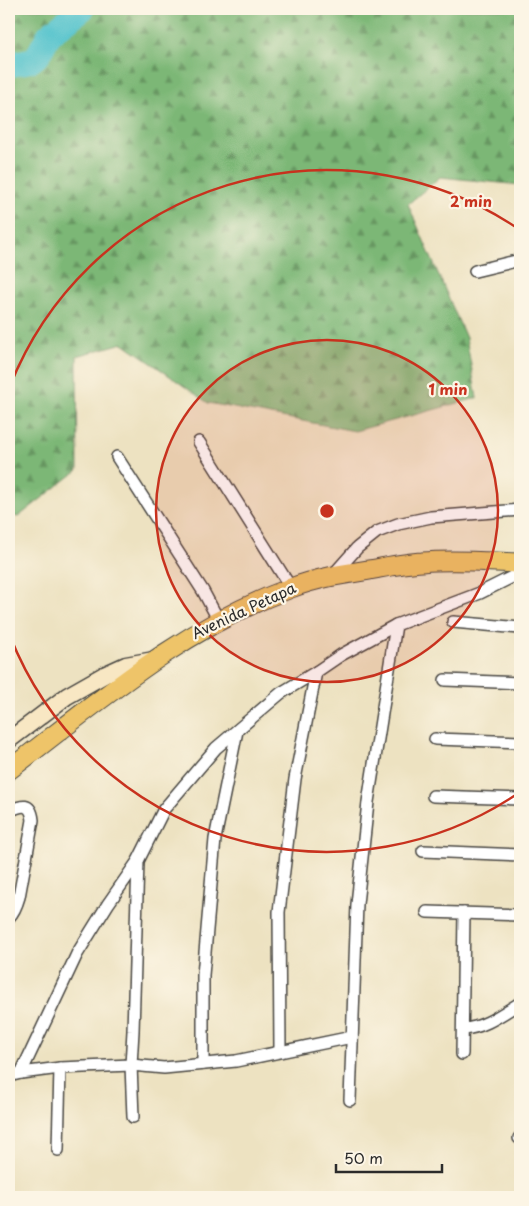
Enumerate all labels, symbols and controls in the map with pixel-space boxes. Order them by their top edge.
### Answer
text: 2 min [450,189,492,212]
text: 1 min [429,377,467,400]
centre of rings [318,502,336,520]
street label: Avenida Petapa [187,575,300,644]
scale bar [336,1141,443,1173]
text: 50 m [344,1146,383,1169]

